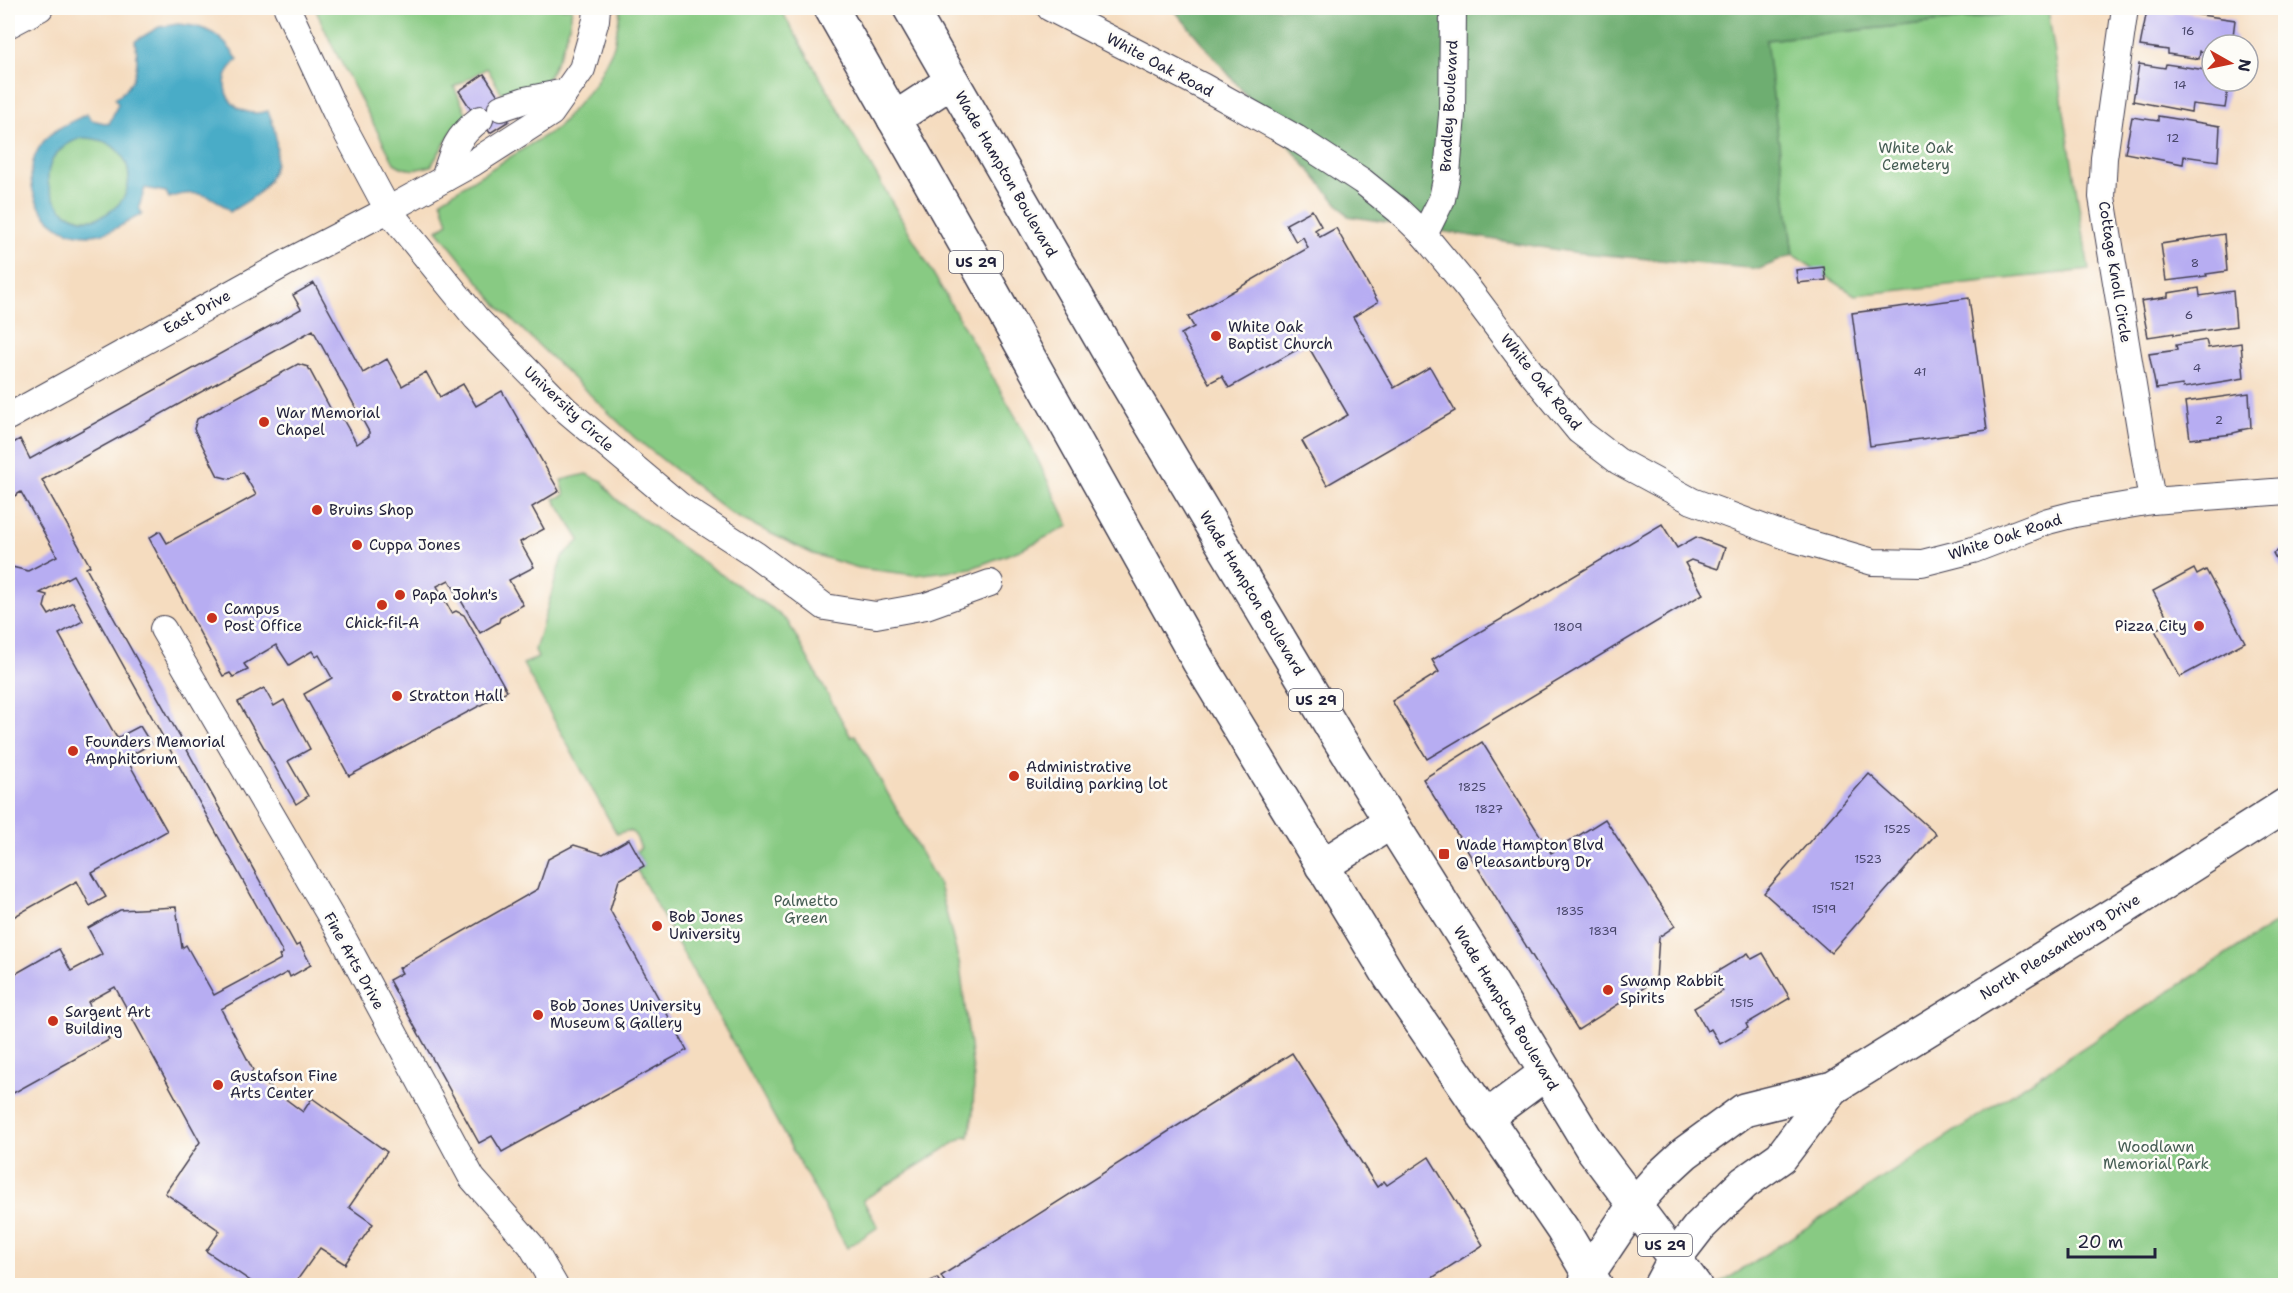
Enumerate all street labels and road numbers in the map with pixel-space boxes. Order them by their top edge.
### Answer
street label: White Oak Road [1103,28,1217,102]
street label: Bradley Boulevard [1436,39,1462,172]
street label: Wade Hampton Boulevard [950,87,1062,261]
street label: Cottage Knoll Circle [2094,200,2136,344]
road number: US 29 [949,251,1003,273]
street label: East Drive [160,285,234,339]
street label: White Oak Road [1496,330,1586,435]
street label: University Circle [520,362,618,456]
street label: Wade Hampton Boulevard [1195,507,1309,680]
street label: White Oak Road [1946,509,2065,565]
road number: US 29 [1289,689,1343,711]
street label: North Pleasantburg Drive [1976,889,2144,1005]
street label: Fine Arts Drive [319,909,389,1013]
street label: Wade Hampton Boulevard [1449,922,1563,1095]
road number: US 29 [1638,1234,1692,1256]

